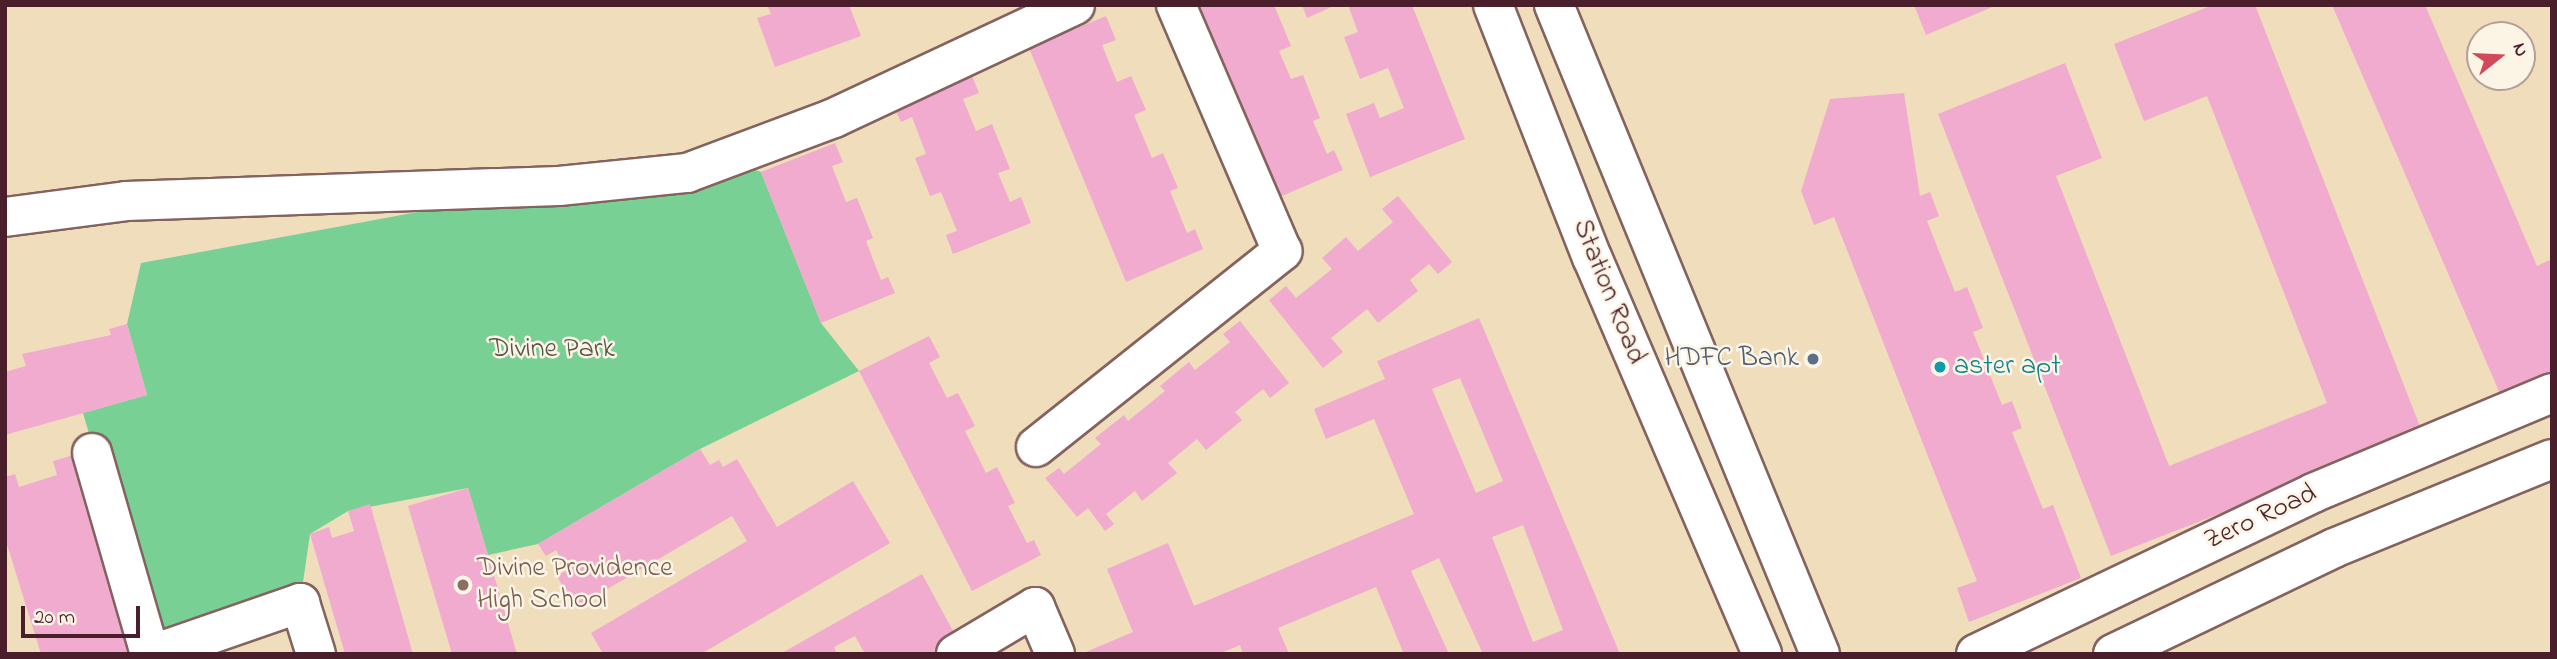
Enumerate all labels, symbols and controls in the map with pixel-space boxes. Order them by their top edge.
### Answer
north arrow [2466,21,2536,91]
text: N [2505,40,2534,60]
street label: Station Road [1564,215,1652,369]
park label: Divine Park [489,333,615,367]
place label: HDFC Bank [1664,342,1799,376]
place label: aster apt [1954,350,2061,384]
marker: HDFC Bank [1805,351,1821,367]
marker: aster apt [1932,359,1948,375]
street label: Zero Road [2200,478,2322,558]
place label: Divine Providence High School [477,552,672,618]
marker: Divine Providence High School [455,577,471,593]
scale bar [24,592,144,636]
text: 20 m [34,603,75,633]

